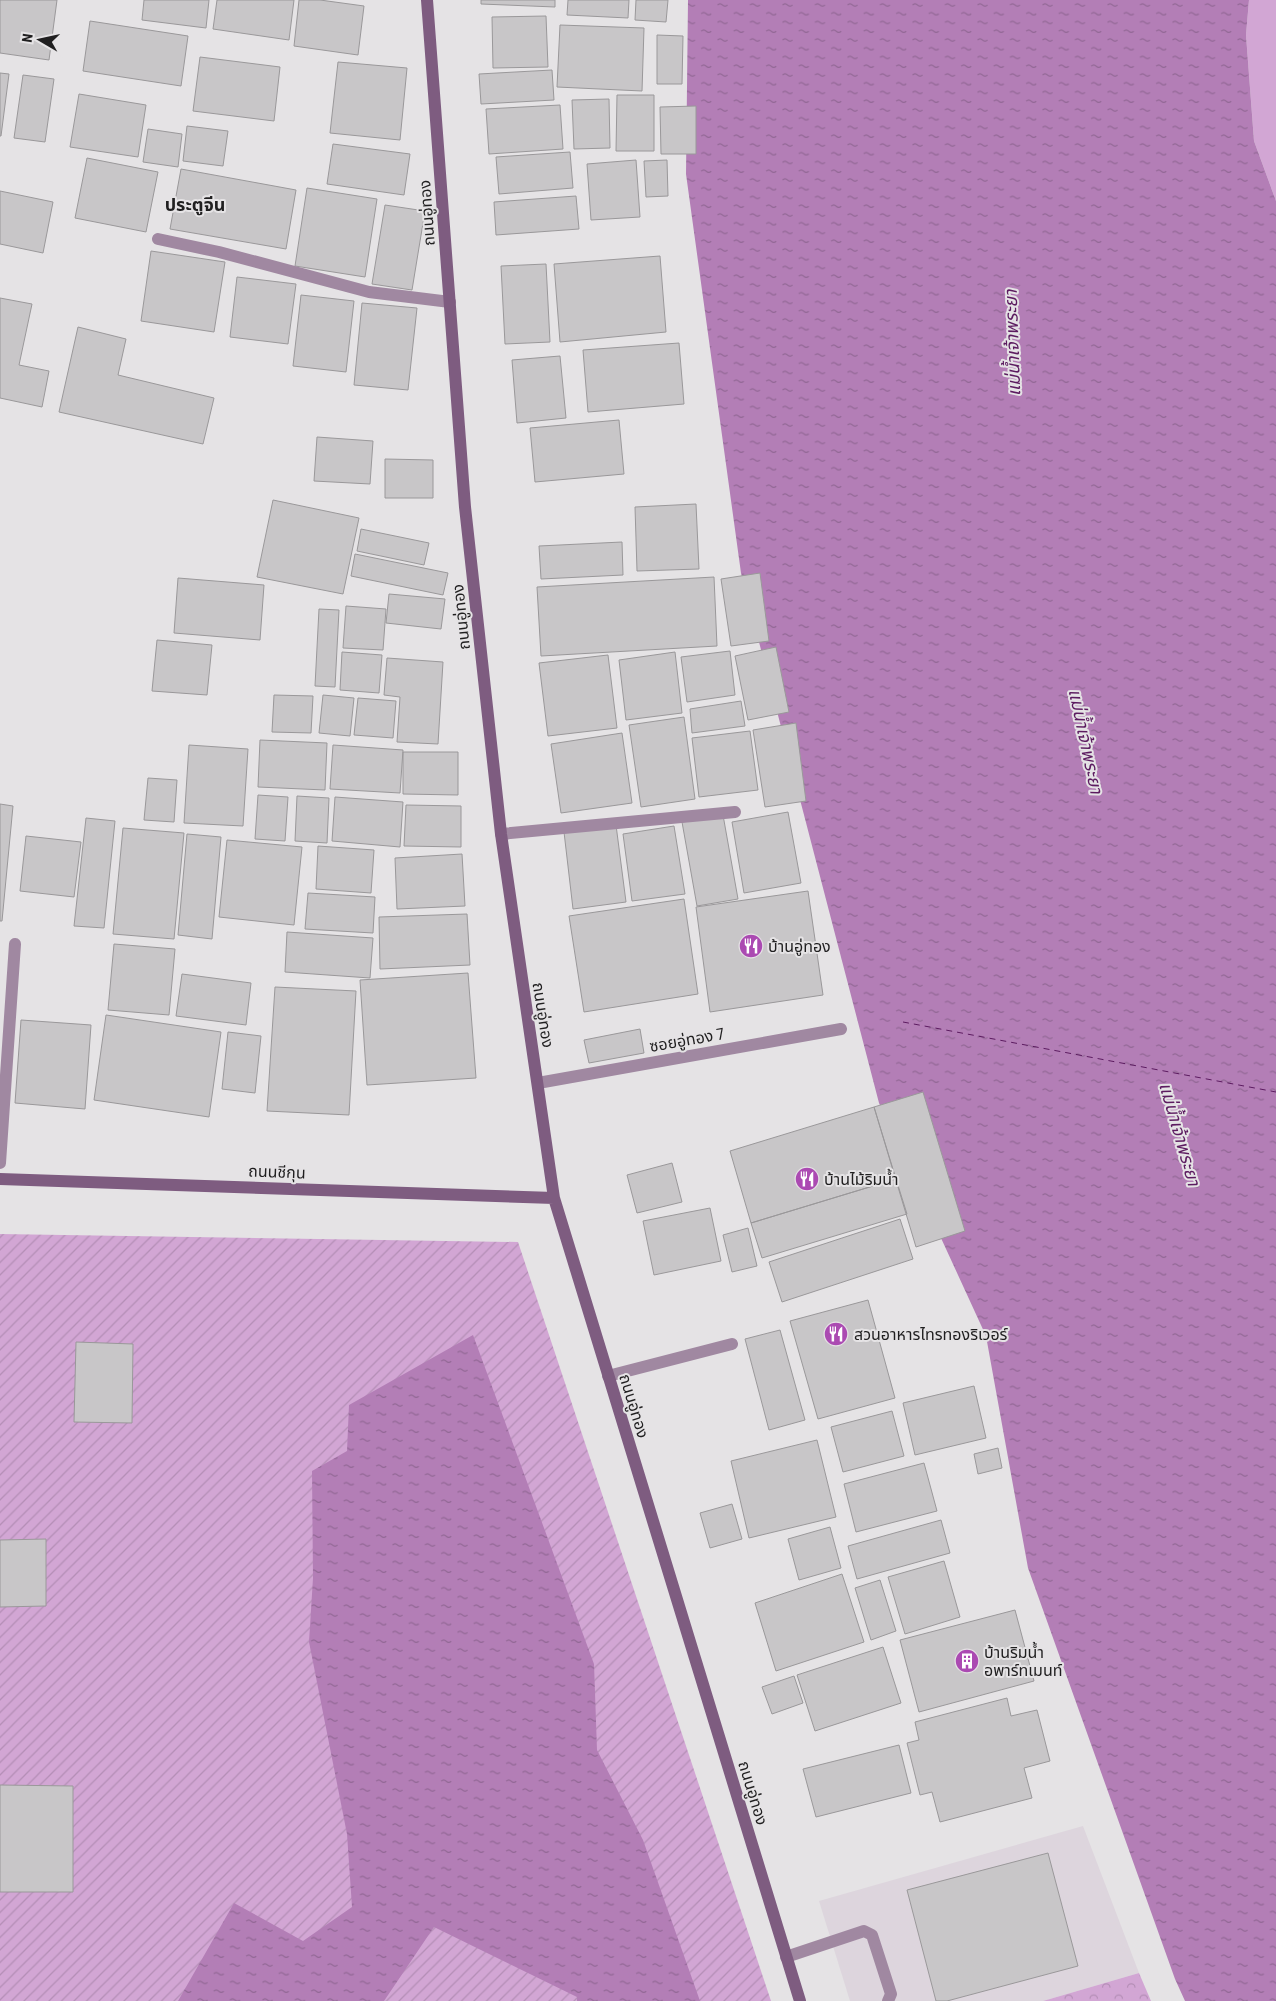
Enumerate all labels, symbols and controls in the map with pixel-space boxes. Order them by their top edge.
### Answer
north arrow [15,15,65,65]
text: N [19,32,36,43]
street label: ถนนอู่ทอง [415,179,439,247]
district label: ประตูจีน [165,194,225,216]
water label: แม่น้ำเจ้าพระยา [998,289,1024,397]
street label: ถนนอู่ทอง [448,583,474,651]
water label: แม่น้ำเจ้าพระยา [1065,686,1109,796]
restaurant icon: บ้านอู่ทอง [738,933,764,959]
place label: บ้านอู่ทอง [768,937,831,956]
street label: ถนนอู่ทอง [528,981,558,1049]
street label: ซอยอู่ทอง 7 [648,1024,726,1056]
water label: แม่น้ำเจ้าพระยา [1155,1079,1207,1189]
street label: ถนนชีกุน [248,1162,306,1182]
restaurant icon: บ้านไม้ริมน้ำ [794,1166,820,1192]
place label: บ้านไม้ริมน้ำ [824,1168,899,1189]
restaurant icon: สวนอาหารไทรทองริเวอร์ [823,1321,849,1347]
place label: สวนอาหารไทรทองริเวอร์ [854,1325,1008,1344]
street label: ถนนอู่ทอง [615,1372,653,1440]
place label: บ้านริมน้ำ อพาร์ทเมนท์ [984,1641,1062,1680]
building icon: บ้านริมน้ำ อพาร์ทเมนท์ [954,1648,980,1674]
street label: ถนนอู่ทอง [734,1759,772,1827]

